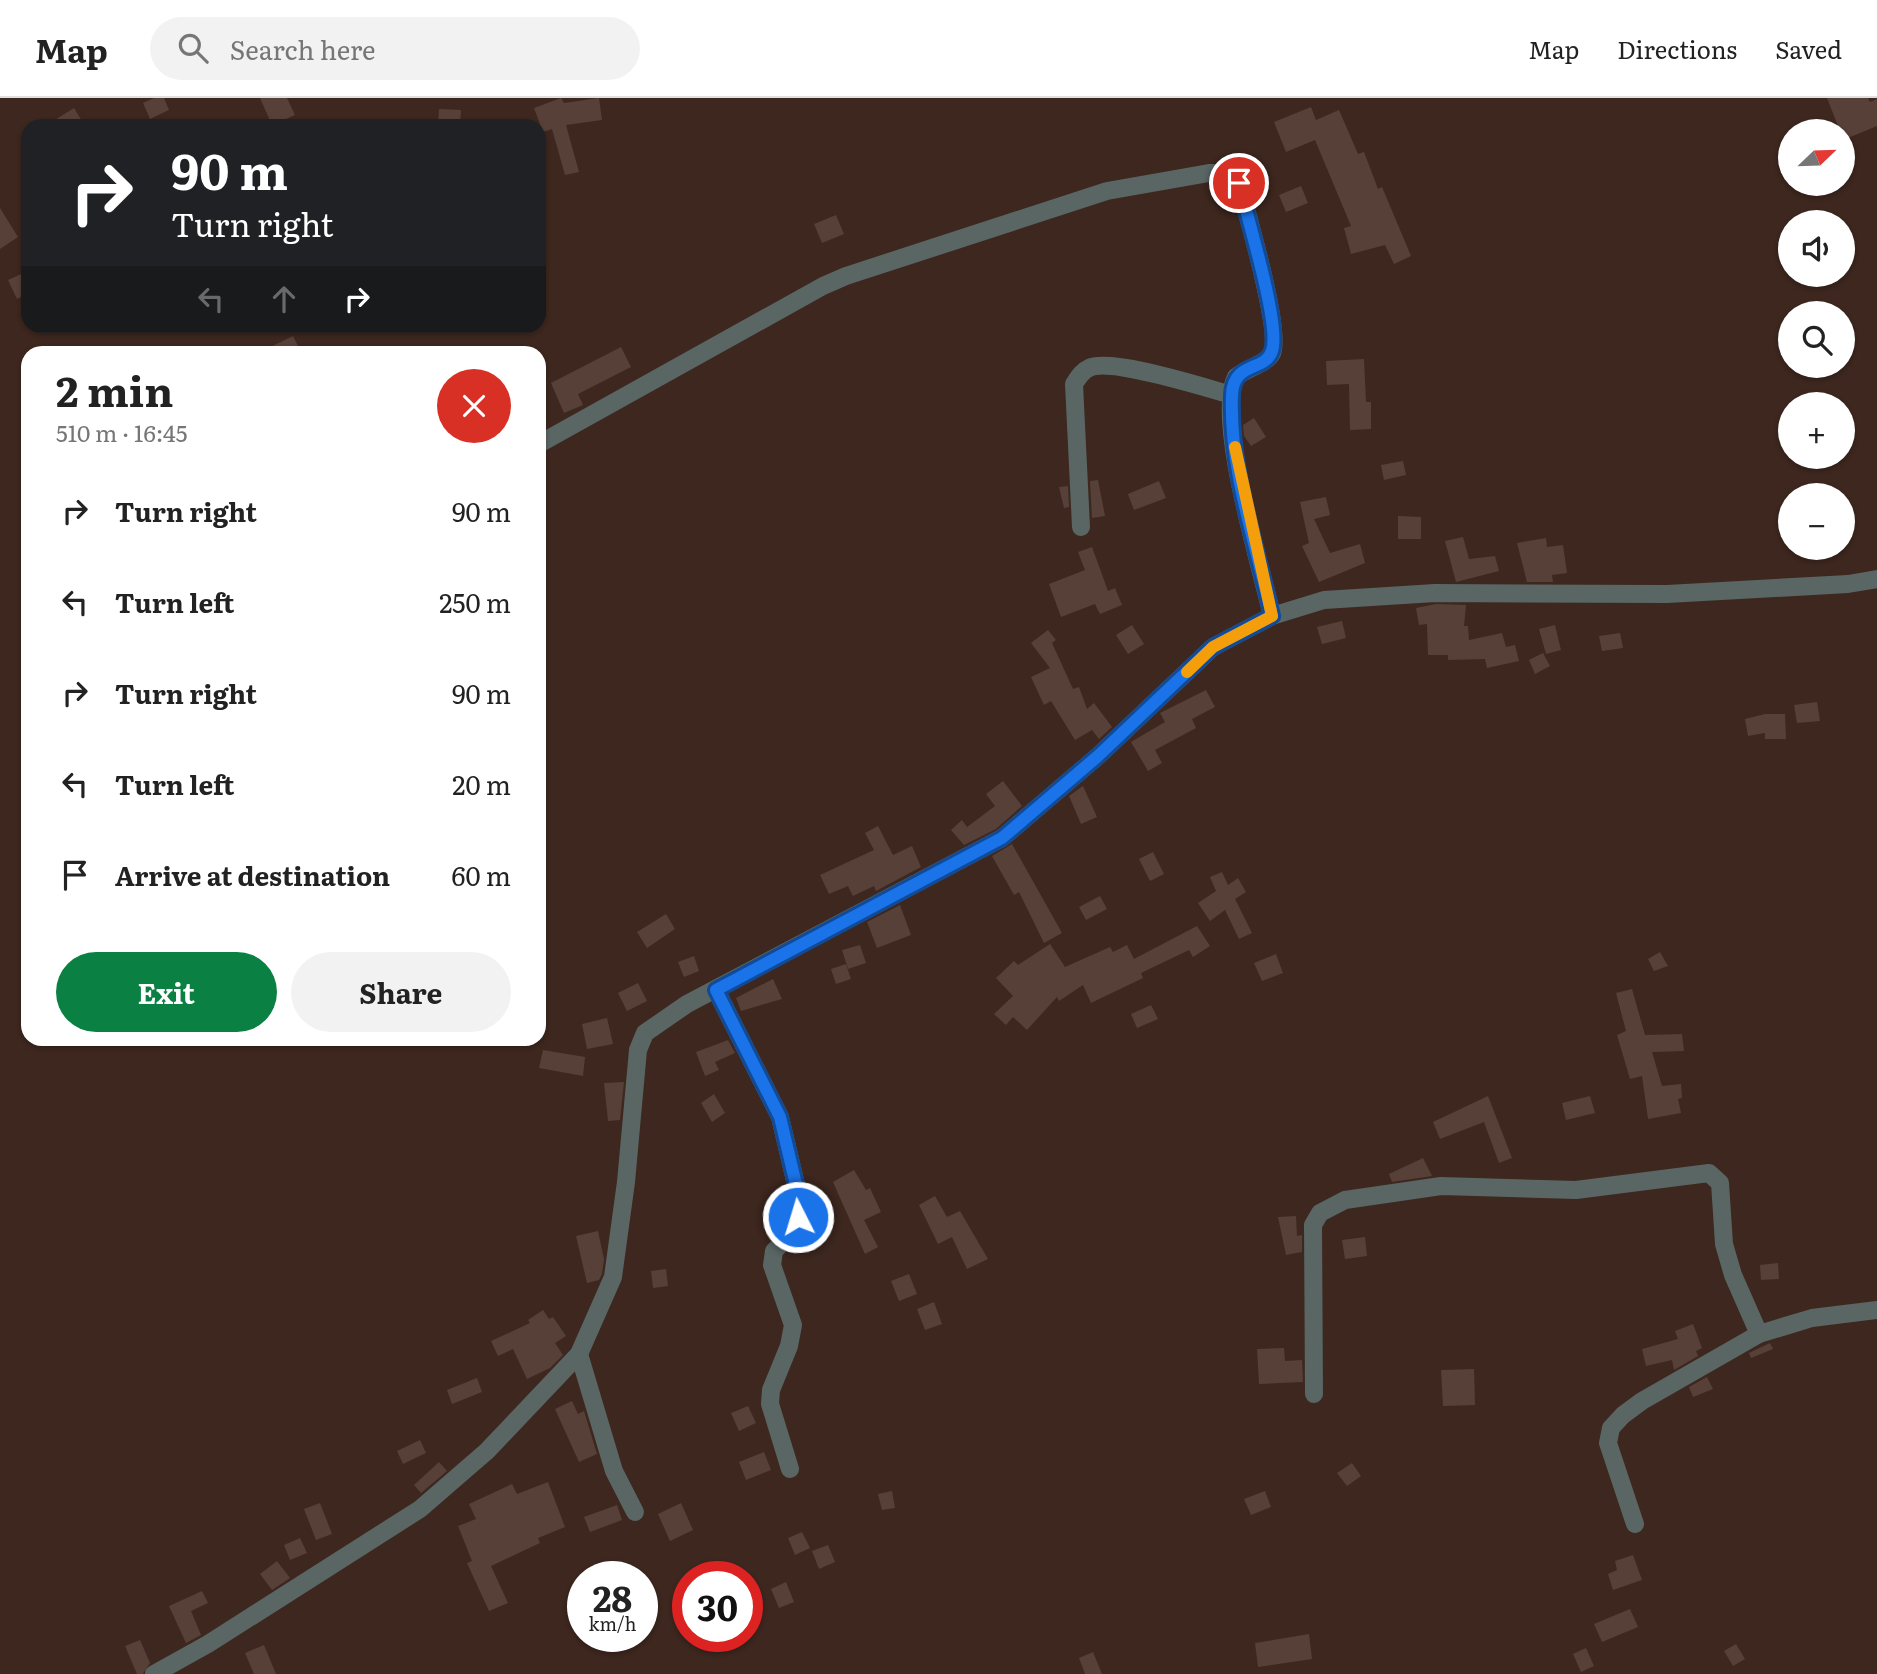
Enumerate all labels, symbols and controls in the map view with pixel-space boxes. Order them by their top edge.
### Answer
search box [150,17,640,80]
text: Map [35,24,108,73]
icon: search [174,29,212,67]
text: Search here [230,29,376,68]
text: Map [1528,31,1579,66]
text: Directions [1617,31,1737,66]
text: Saved [1775,31,1842,66]
north arrow [1778,119,1855,196]
map controls [1778,119,1855,560]
text: 90 m [171,132,288,205]
icon: right [56,147,147,238]
pin [1209,153,1269,213]
icon: arrive [1220,164,1258,202]
text: Turn right [171,199,333,247]
button: sound [1778,210,1855,287]
icon: left [192,280,230,318]
icon: ahead [265,280,303,318]
icon: right [338,280,376,318]
button: search [1778,301,1855,378]
text: 2 min [56,358,173,420]
button: close [437,369,511,443]
button: + [1778,392,1855,469]
text: 510 m · 16:45 [56,415,187,449]
button: − [1778,483,1855,560]
text: Turn right [115,491,257,530]
text: 90 m [452,491,511,530]
icon: right [56,492,94,530]
text: Turn left [115,582,234,621]
text: 250 m [439,582,511,621]
icon: left [56,583,94,621]
text: Turn right [115,673,257,712]
text: 90 m [452,673,511,712]
icon: right [56,674,94,712]
text: Turn left [115,764,234,803]
text: 20 m [452,764,511,803]
icon: left [56,765,94,803]
text: Arrive at destination [115,855,390,894]
text: 60 m [452,855,511,894]
icon: arrive [56,856,94,894]
button: Exit [56,952,277,1032]
button: Share [291,952,511,1032]
position arrow [761,1180,835,1254]
speed limit sign: 30 [672,1561,763,1652]
text: 28 [593,1571,632,1623]
text: km/h [589,1610,636,1637]

